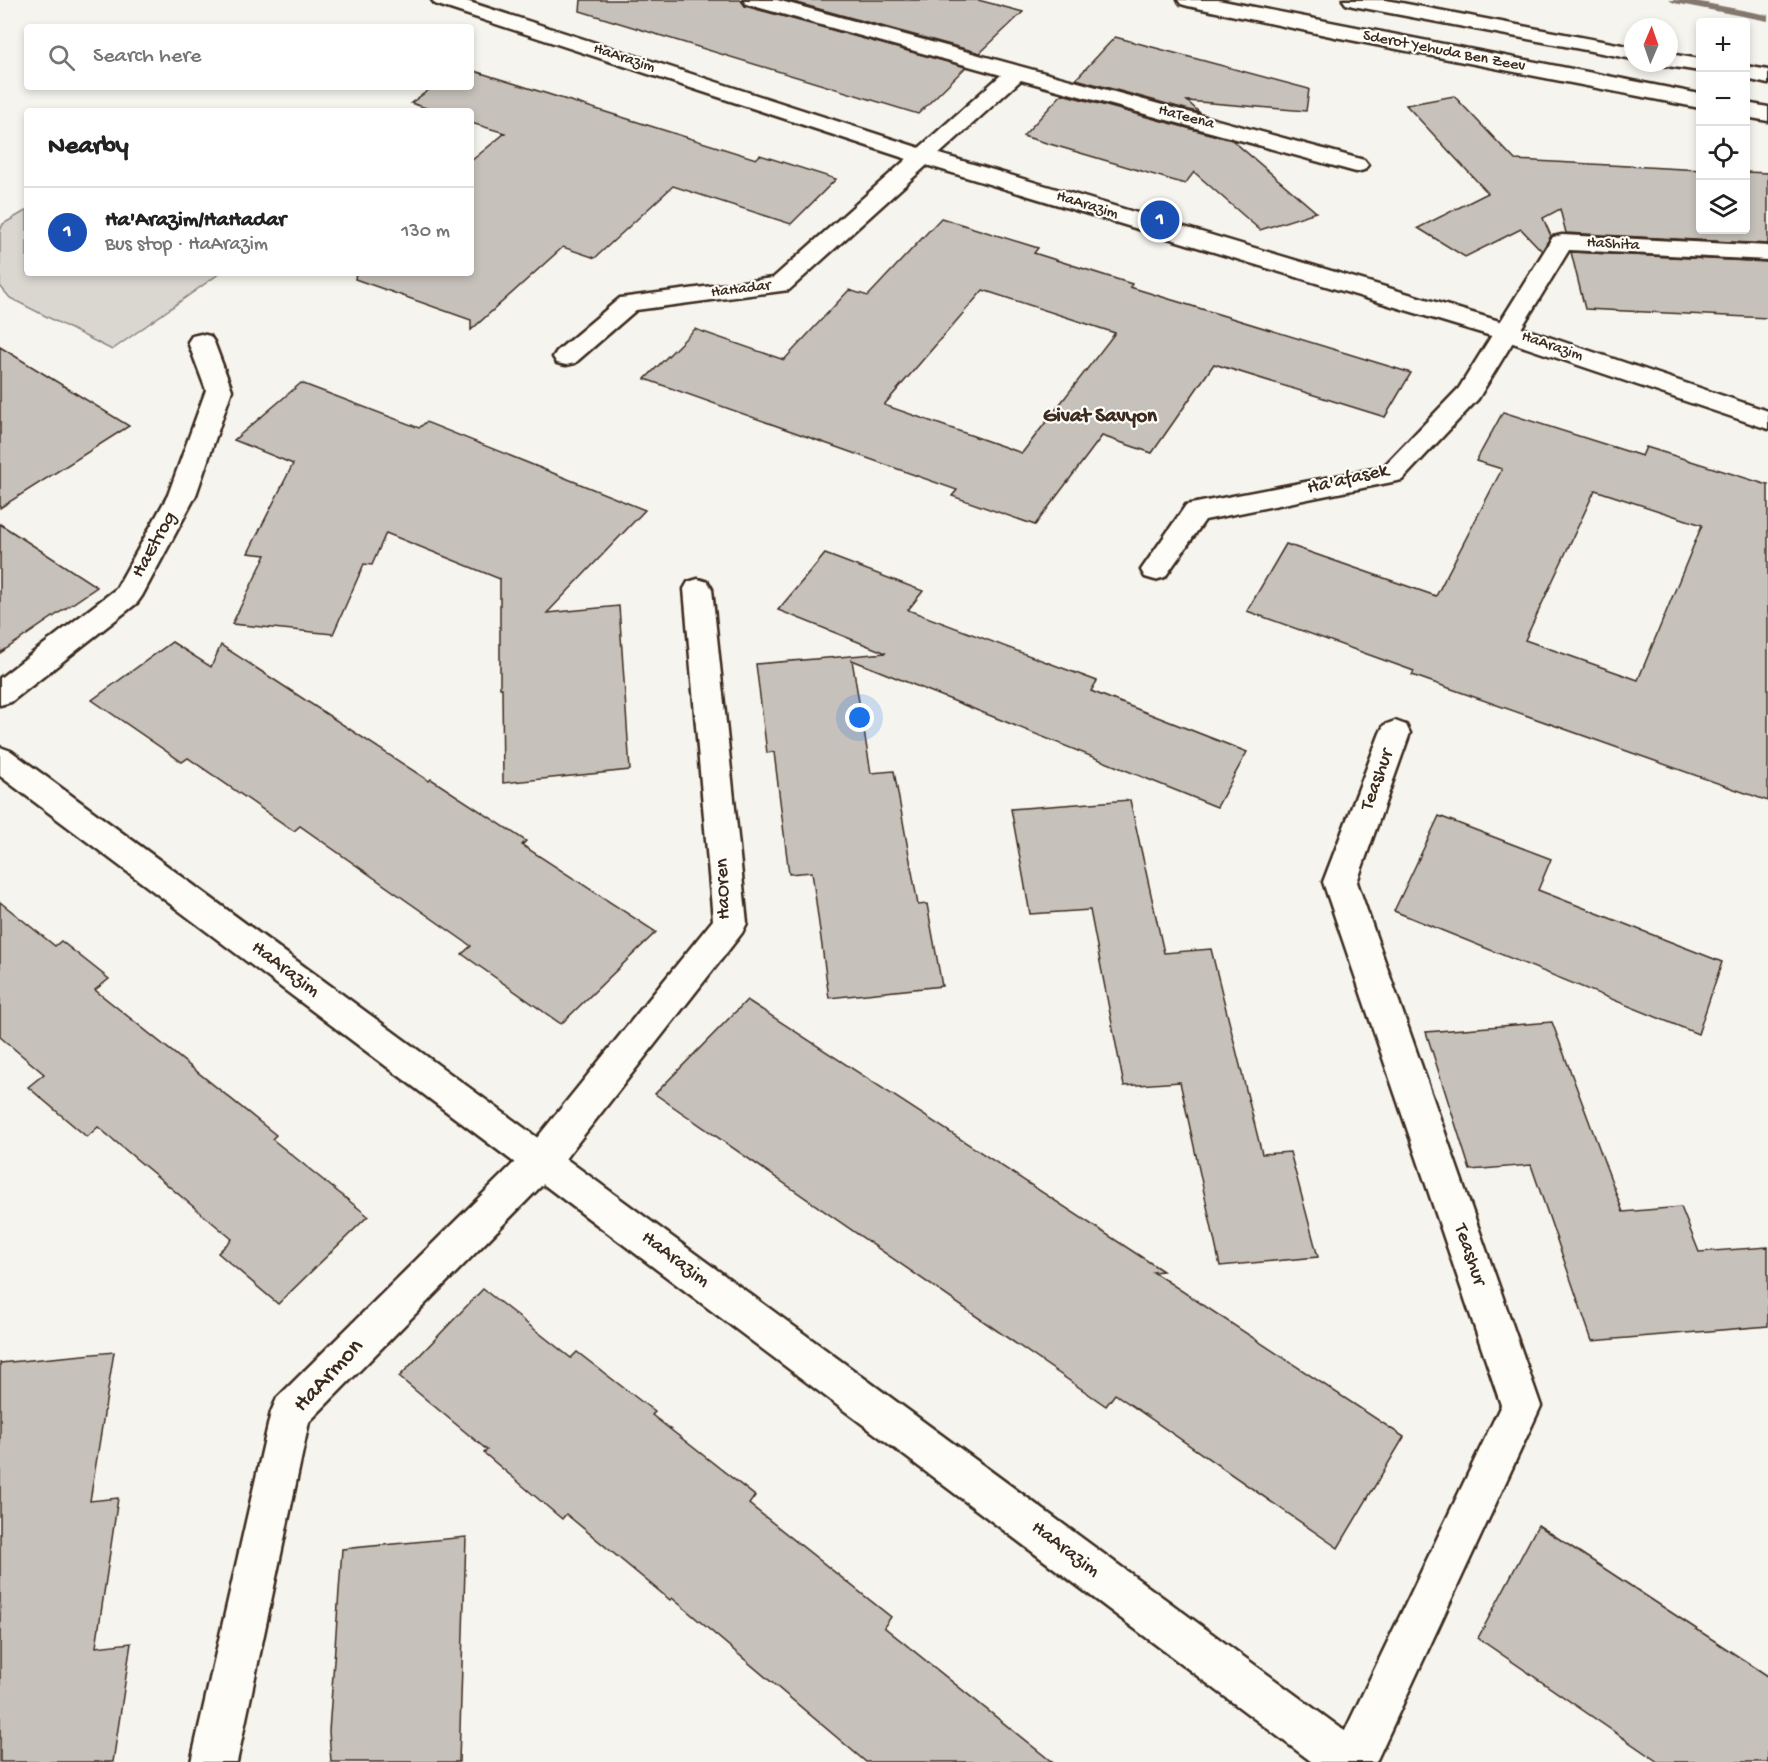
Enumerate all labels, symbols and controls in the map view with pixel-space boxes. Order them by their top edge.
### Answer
north arrow [1624,18,1678,72]
map controls [1696,18,1750,234]
button: + [1696,18,1750,72]
search box [24,24,474,90]
street label: Sderot Yehuda Ben Zeev [1361,27,1527,77]
street label: HaArazim [591,40,658,78]
icon: search [45,41,78,74]
text: Search here [93,44,201,70]
button: − [1696,72,1750,126]
street label: HaTeena [1156,101,1217,135]
button: locate [1696,126,1750,180]
text: Nearby [48,132,129,163]
button: layers [1696,180,1750,234]
street label: HaArazim [1054,188,1121,225]
pin: 1 [1140,198,1180,242]
text: Ha'Arazim/HaHadar [105,208,286,234]
text: 1 [63,221,72,244]
text: 130 m [401,221,450,244]
text: Bus stop · HaArazim [105,234,268,257]
street label: HaShita [1586,234,1641,256]
street label: HaHadar [710,277,773,303]
street label: HaArazim [1519,328,1586,367]
district label: Givat Savyon [1043,405,1158,430]
street label: Ha'afasek [1305,459,1393,500]
street label: HaEtrog [127,508,183,582]
your location [845,703,874,732]
street label: Teashur [1356,744,1400,815]
street label: HaOren [711,857,737,920]
street label: HaArazim [246,937,324,1003]
street label: Teashur [1447,1220,1491,1291]
street label: HaArazim [636,1227,714,1293]
street label: HaArmon [288,1333,371,1419]
street label: HaArazim [1026,1517,1104,1583]

